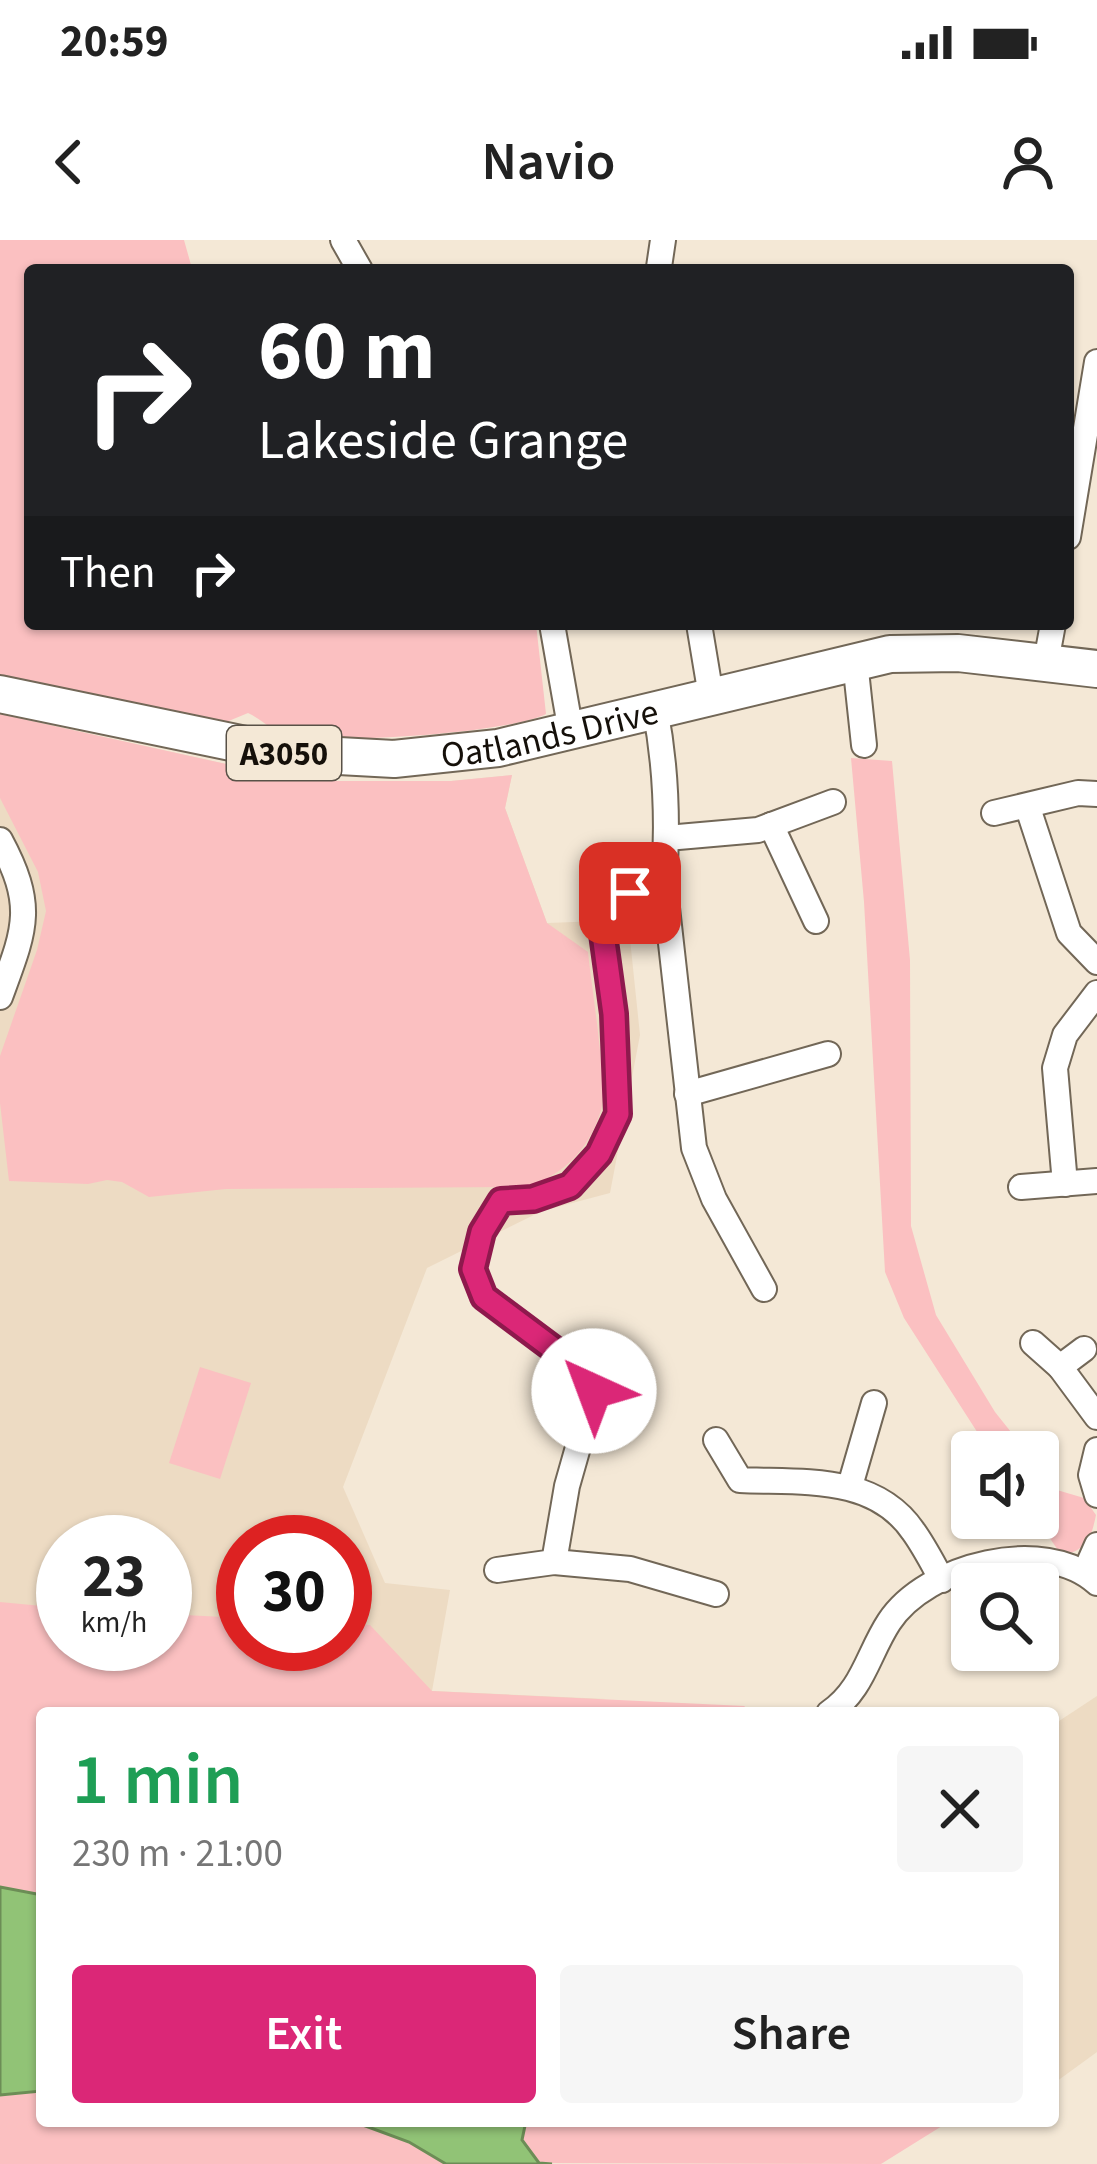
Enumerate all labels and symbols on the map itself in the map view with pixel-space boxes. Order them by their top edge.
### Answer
street label: Oatlands Drive [438,686,664,781]
road number: A3050 [227,726,341,780]
pin [579,842,681,944]
position arrow [531,1328,657,1454]
speed limit sign: 30 [216,1515,372,1671]

